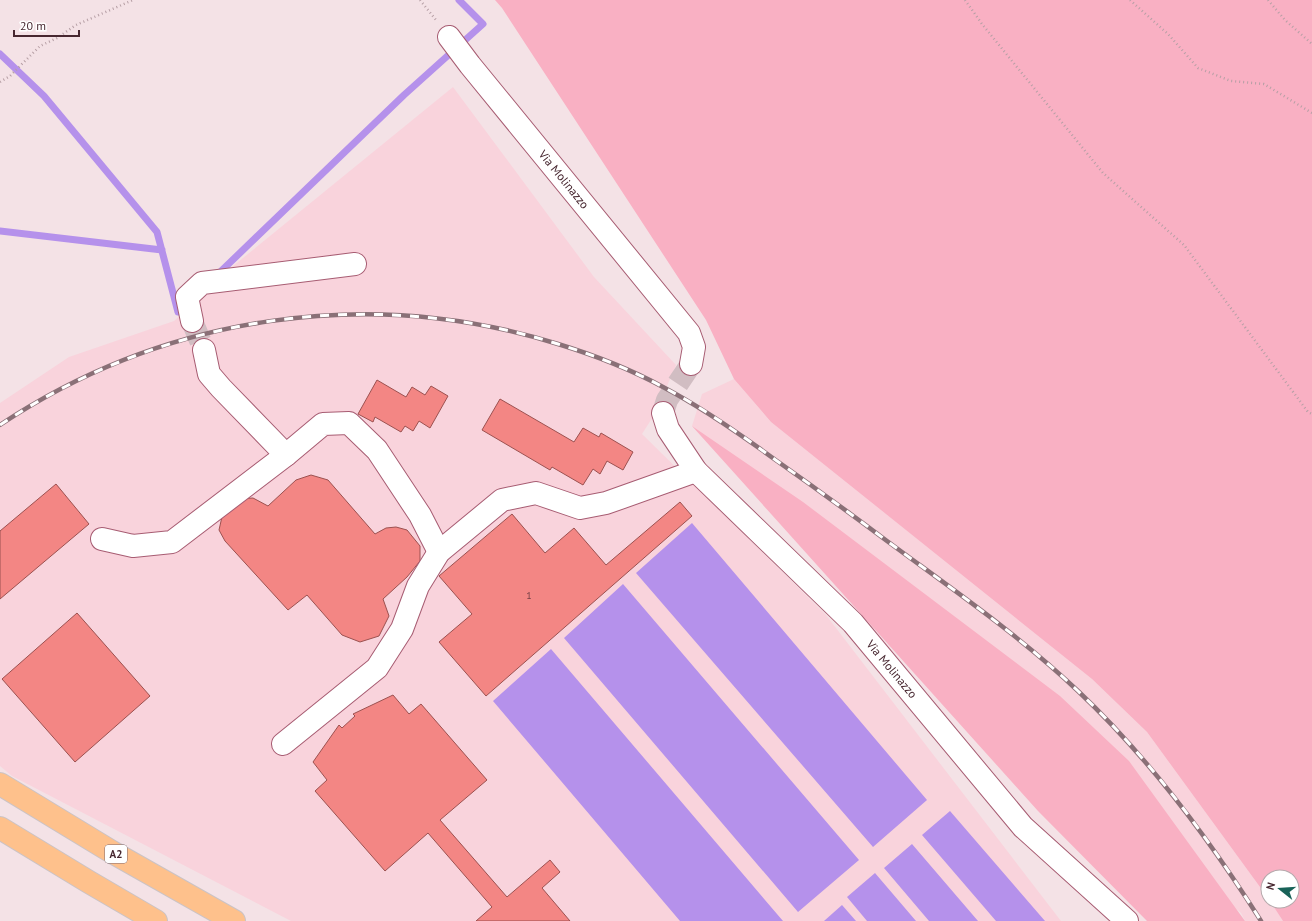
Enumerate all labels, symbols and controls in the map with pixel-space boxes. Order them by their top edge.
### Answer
scale bar [14,12,79,38]
text: 20 m [20,18,46,33]
street label: Via Molinazzo [535,146,592,212]
house number: 1 [526,589,532,602]
street label: Via Molinazzo [863,636,921,701]
road number: A2 [105,845,127,863]
north arrow [1260,869,1300,909]
text: N [1263,881,1278,892]

